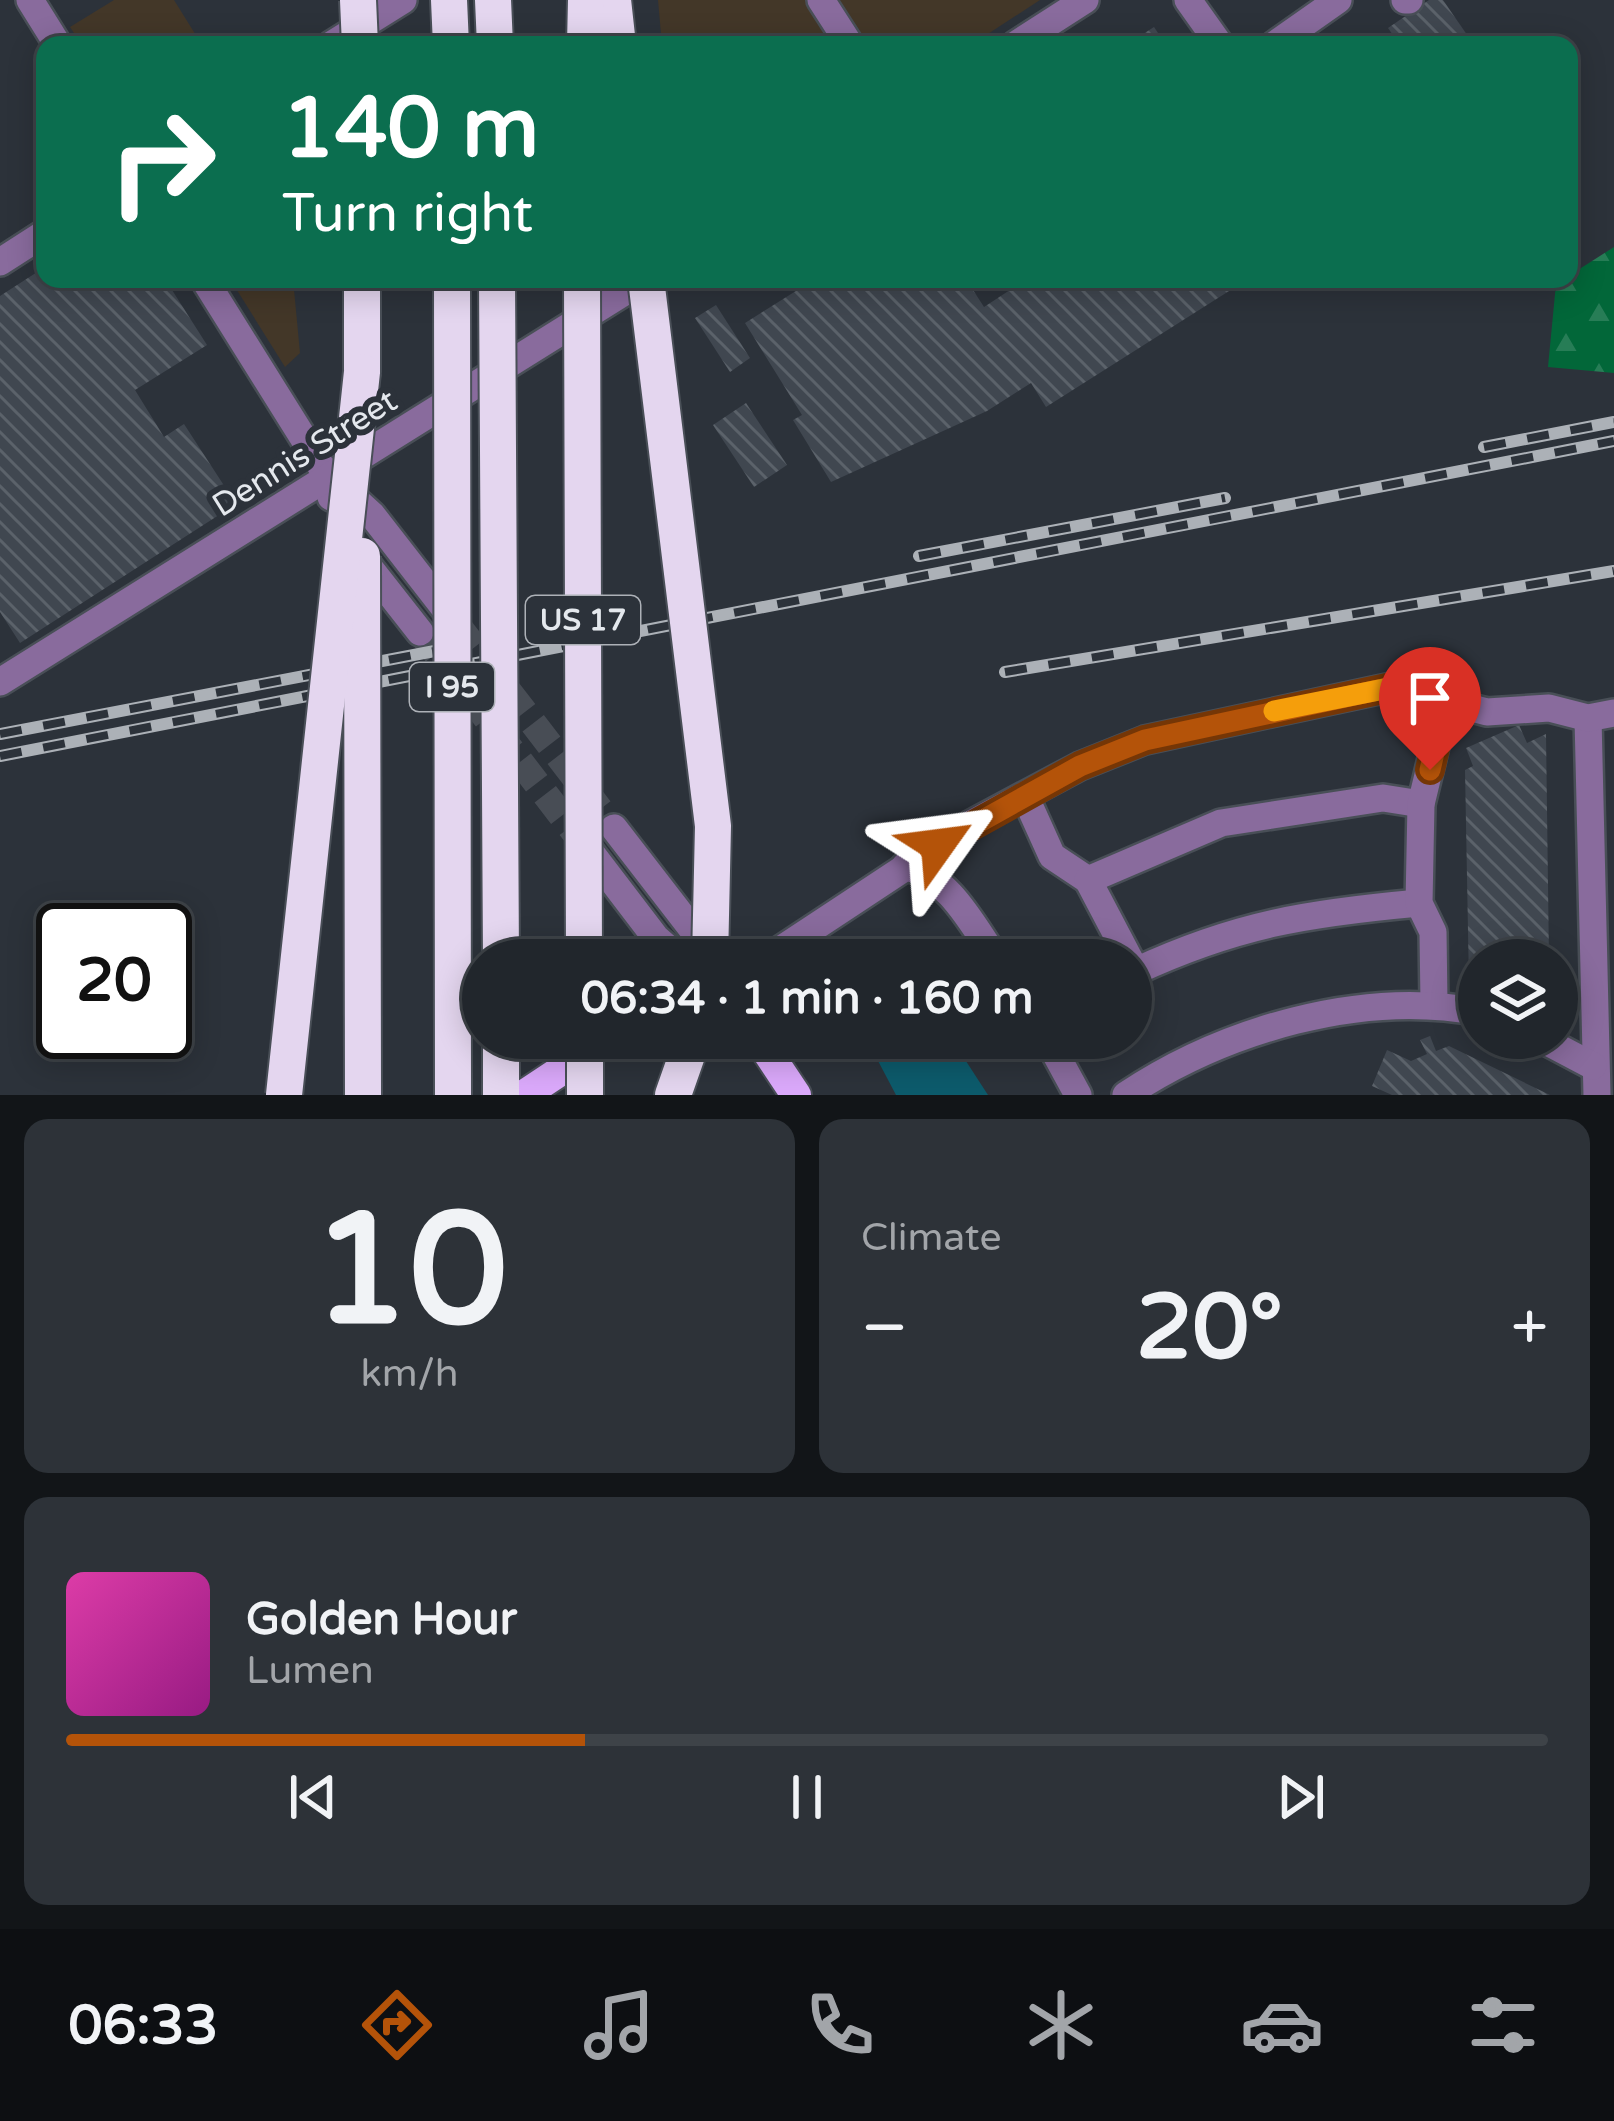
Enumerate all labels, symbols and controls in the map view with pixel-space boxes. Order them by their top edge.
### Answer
text: 140 m [282,79,539,180]
icon: right [84,84,240,240]
text: Turn right [282,181,533,246]
street label: Dennis Street [205,381,404,525]
road number: US 17 [526,596,640,644]
pin [1379,647,1481,770]
road number: I 95 [410,663,494,711]
icon: arrive [1397,665,1463,731]
position arrow [875,782,1001,908]
speed limit sign: 20 [36,903,192,1059]
map controls [1458,939,1578,1059]
button: layers [1458,939,1578,1059]
text: 06:34 · 1 min · 160 m [581,972,1033,1026]
text: 10 [312,1178,507,1366]
text: Climate [861,1214,1001,1261]
text: 20° [1136,1274,1283,1383]
text: − [861,1288,908,1368]
text: + [1511,1288,1548,1368]
text: km/h [360,1350,459,1397]
text: Golden Hour [246,1593,517,1647]
text: Lumen [246,1647,374,1694]
icon: previous [280,1764,346,1830]
icon: pause [774,1764,840,1830]
icon: next [1268,1764,1334,1830]
icon: directions [355,1983,439,2067]
icon: music [577,1983,661,2067]
icon: phone [798,1983,882,2067]
icon: climate [1019,1983,1103,2067]
icon: car [1240,1983,1324,2067]
icon: filters [1461,1983,1545,2067]
text: 06:33 [69,1993,218,2058]

